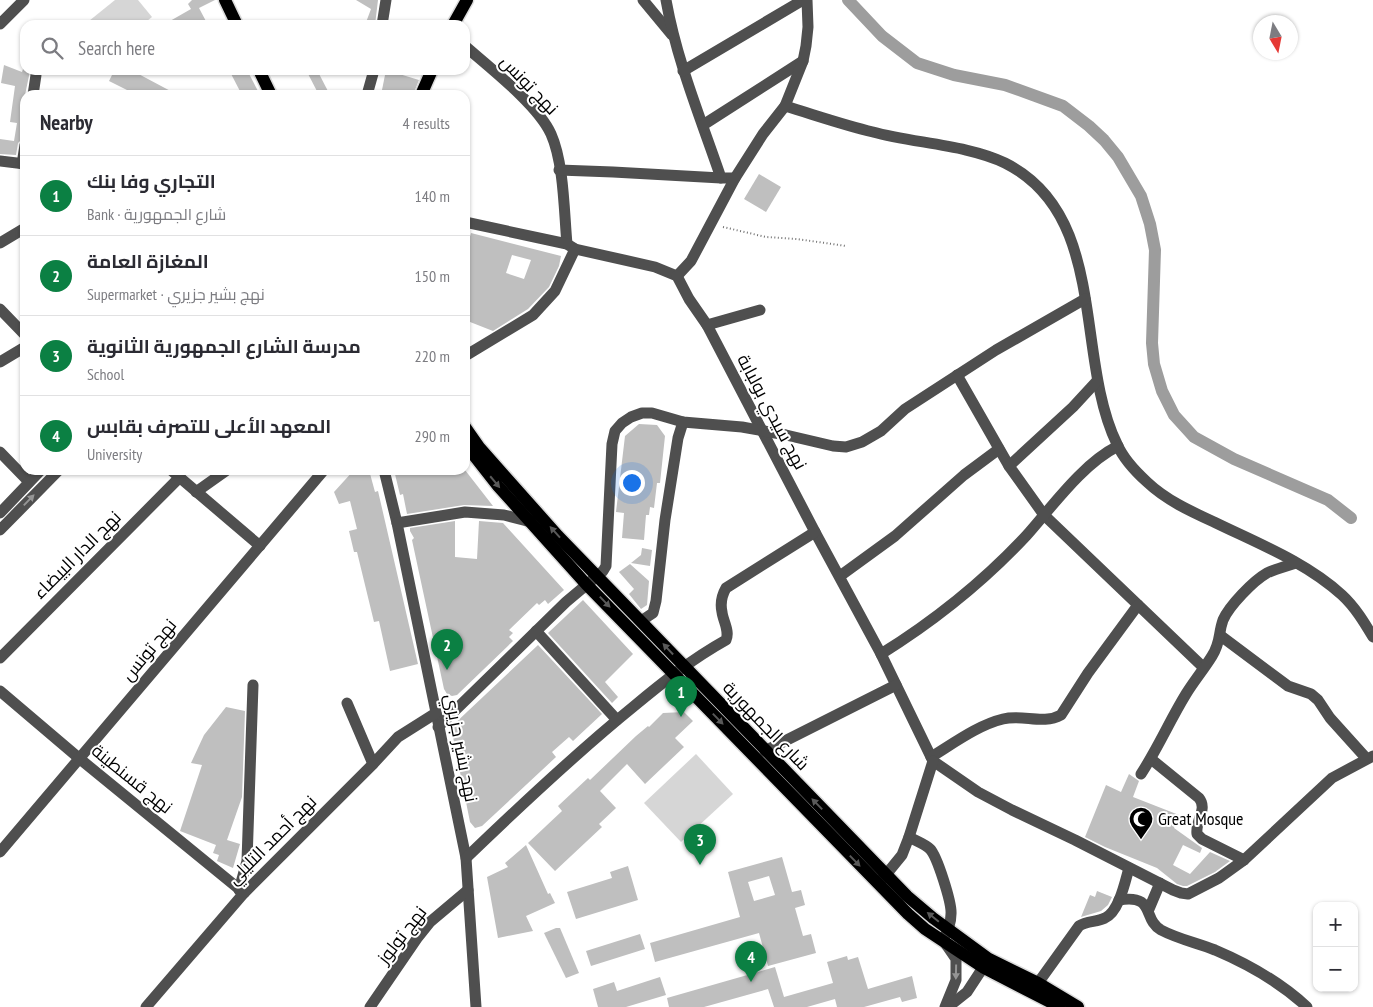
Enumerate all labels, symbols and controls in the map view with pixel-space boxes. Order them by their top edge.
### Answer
north arrow [1253,15,1298,60]
search box [20,20,470,75]
icon: search [38,34,66,62]
text: Search here [78,36,155,60]
street label: نهج تونس [495,50,563,120]
text: Nearby [40,109,93,136]
text: 4 results [403,113,450,133]
text: التجاري وفا بنك [87,169,216,193]
text: 1 [52,186,60,206]
text: 140 m [415,186,450,206]
text: Bank · شارع الجمهورية [87,204,226,224]
text: المغازة العامة [87,249,209,273]
text: 2 [52,266,60,286]
text: 150 m [415,266,450,286]
text: Supermarket · نهج بشير جزيري [87,284,265,304]
text: مدرسة الشارع الجمهورية الثانوية [87,334,361,358]
text: 3 [52,346,60,366]
text: 220 m [415,346,450,366]
street label: نهج سيدي بولبابة [730,350,813,475]
text: School [87,364,124,384]
text: المعهد الأعلى للتصرف بقابس [87,414,331,438]
text: 4 [52,426,60,446]
text: 290 m [415,426,450,446]
text: University [87,444,142,464]
your location [619,470,645,496]
one-way arrow [490,476,501,489]
one-way arrow [23,494,35,506]
street label: نهج الدار البيضاء [28,506,126,604]
one-way arrow [549,526,561,538]
one-way arrow [599,596,611,608]
street label: نهج تونس [116,614,182,686]
pin: 2 [431,629,463,670]
one-way arrow [662,643,674,655]
pin: 1 [665,676,697,717]
street label: شارع الجمهورية [717,676,815,776]
street label: نهج بشير جزيري [437,692,483,805]
one-way arrow [711,713,723,725]
street label: نهج قسنطينة [86,739,178,819]
street label: نهج أحمد التليلي [222,790,323,891]
one-way arrow [811,798,823,810]
mosque icon: Great Mosque [1128,806,1154,840]
place label: Great Mosque [1158,807,1244,830]
pin: 3 [684,824,716,865]
one-way arrow [849,855,861,867]
street label: نهج تولوز [371,901,432,970]
map controls [1313,902,1358,992]
button: + [1313,902,1358,947]
one-way arrow [927,912,940,923]
pin: 4 [735,941,767,982]
button: − [1313,947,1358,992]
one-way arrow [952,964,960,980]

